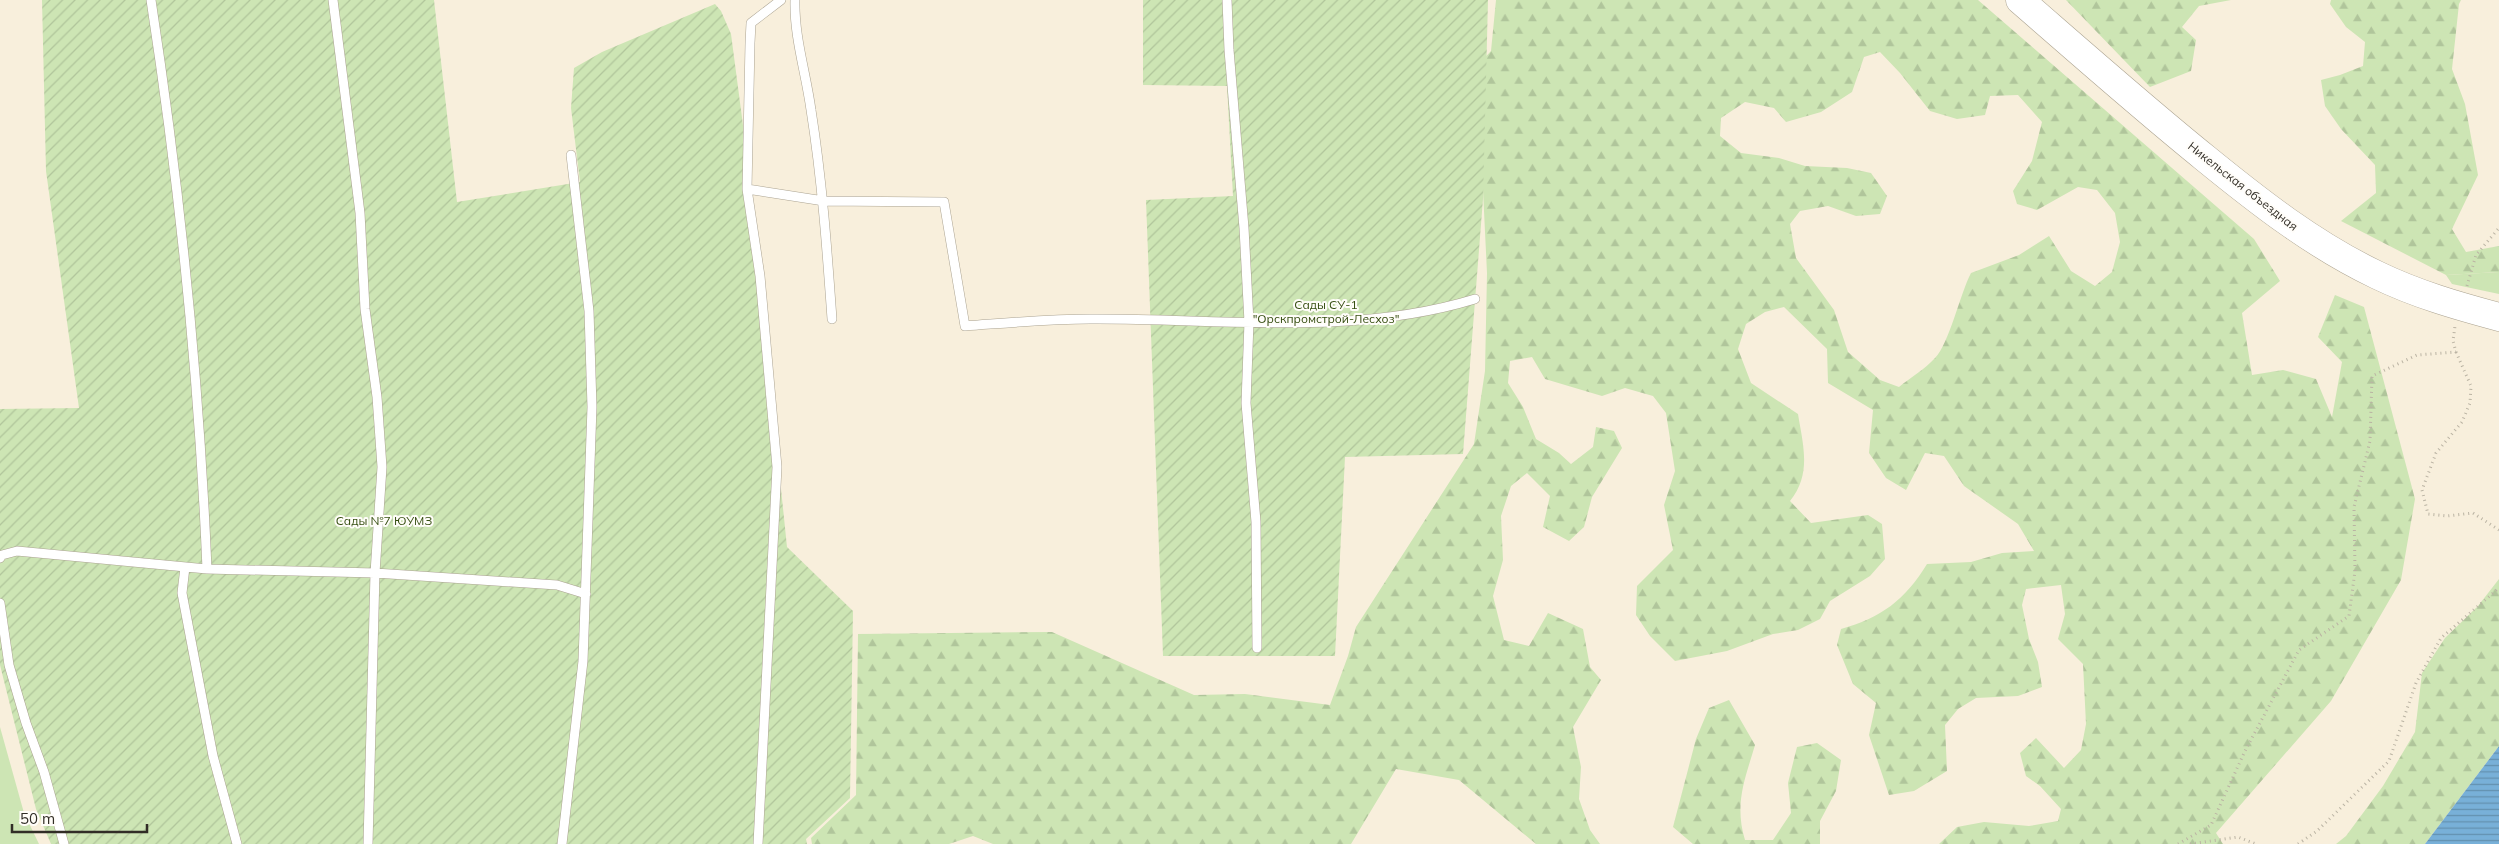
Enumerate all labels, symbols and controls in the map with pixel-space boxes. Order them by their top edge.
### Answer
street label: Никельская объездная [2185,138,2301,234]
park label: Сады СУ-1 "Орскпромстрой-Лесхоз" [1253,297,1399,326]
park label: Сады №7 ЮУМЗ [336,513,432,528]
scale bar [12,802,148,834]
text: 50 m [20,809,55,828]

